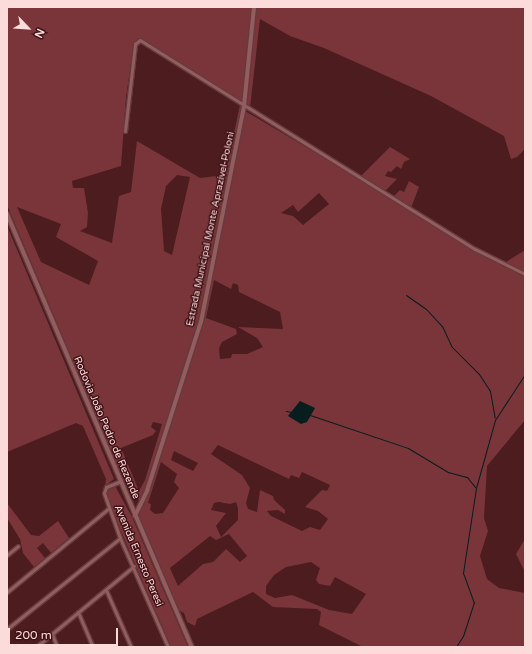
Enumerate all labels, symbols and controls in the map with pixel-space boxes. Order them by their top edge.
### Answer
north arrow [8,8,48,48]
text: N [32,27,47,40]
street label: Estrada Municipal Monte Aprazível-Poloni [184,131,238,327]
street label: Rodovia João Pedro de Rezende [70,355,142,501]
street label: Avenida Ernesto Peresi [111,503,165,609]
scale bar [10,620,120,646]
text: 200 m [15,628,52,642]

